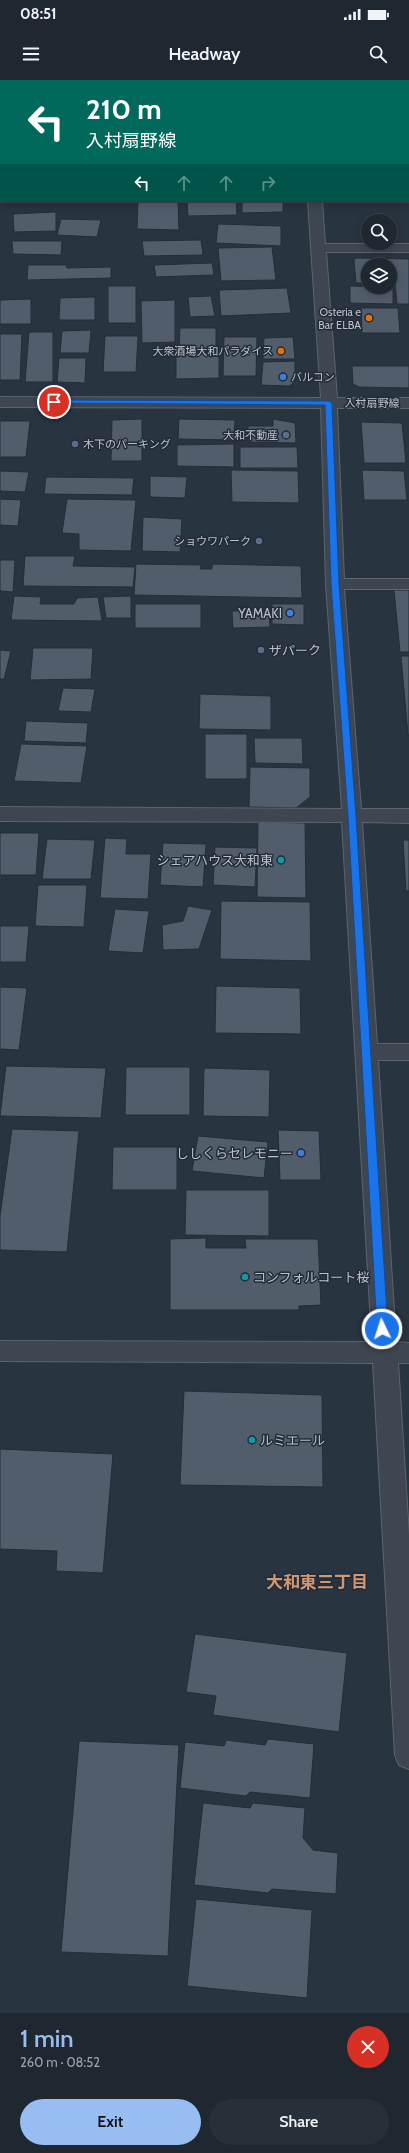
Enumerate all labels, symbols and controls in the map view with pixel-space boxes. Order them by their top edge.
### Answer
text: 08:51 [20,5,57,23]
icon: menu [20,43,42,65]
text: Headway [169,43,240,65]
icon: search [367,43,389,65]
text: 210 m [86,92,162,126]
icon: left [20,96,72,148]
text: 入村扇野線 [86,130,176,152]
icon: left [131,172,153,194]
icon: ahead [173,172,195,194]
icon: ahead [215,172,237,194]
icon: right [257,172,279,194]
map controls [361,214,397,294]
button: search [361,214,397,250]
button: layers [361,258,397,294]
place label: Osteria e Bar ELBA [318,305,361,332]
marker: Osteria e Bar ELBA [364,313,374,323]
place label: 大衆酒場大和パラダイス [152,344,273,358]
marker: 大衆酒場大和パラダイス [276,346,286,356]
place label: バルコン [291,370,335,384]
marker: バルコン [278,372,288,382]
pin [37,385,71,419]
icon: arrive [43,391,65,413]
street label: 入村扇野線 [345,396,400,410]
place label: 大和不動産 [223,428,278,442]
marker: 大和不動産 [281,430,291,440]
place label: 木下のパーキング [83,437,171,451]
marker: 木下のパーキング [70,439,80,449]
place label: ショウワパーク [174,534,251,548]
marker: ショウワパーク [254,536,264,546]
place label: YAMAKI [237,605,282,621]
marker: YAMAKI [285,608,295,618]
place label: ザパーク [269,642,321,658]
marker: ザパーク [256,645,266,655]
place label: シェアハウス大和東 [157,852,273,868]
marker: シェアハウス大和東 [276,855,286,865]
place label: ししくらセレモニー [176,1145,293,1161]
marker: ししくらセレモニー [296,1148,306,1158]
place label: コンフォルコート桜 [253,1269,369,1285]
marker: コンフォルコート桜 [240,1272,250,1282]
position arrow [361,1308,403,1350]
place label: ルミエール [260,1432,325,1448]
marker: ルミエール [247,1435,257,1445]
district label: 大和東三丁目 [266,1572,368,1592]
text: 1 min [20,2024,74,2053]
button: close [347,2026,389,2068]
text: 260 m · 08:52 [20,2054,100,2070]
button: Exit [20,2099,201,2145]
button: Share [209,2099,389,2145]

